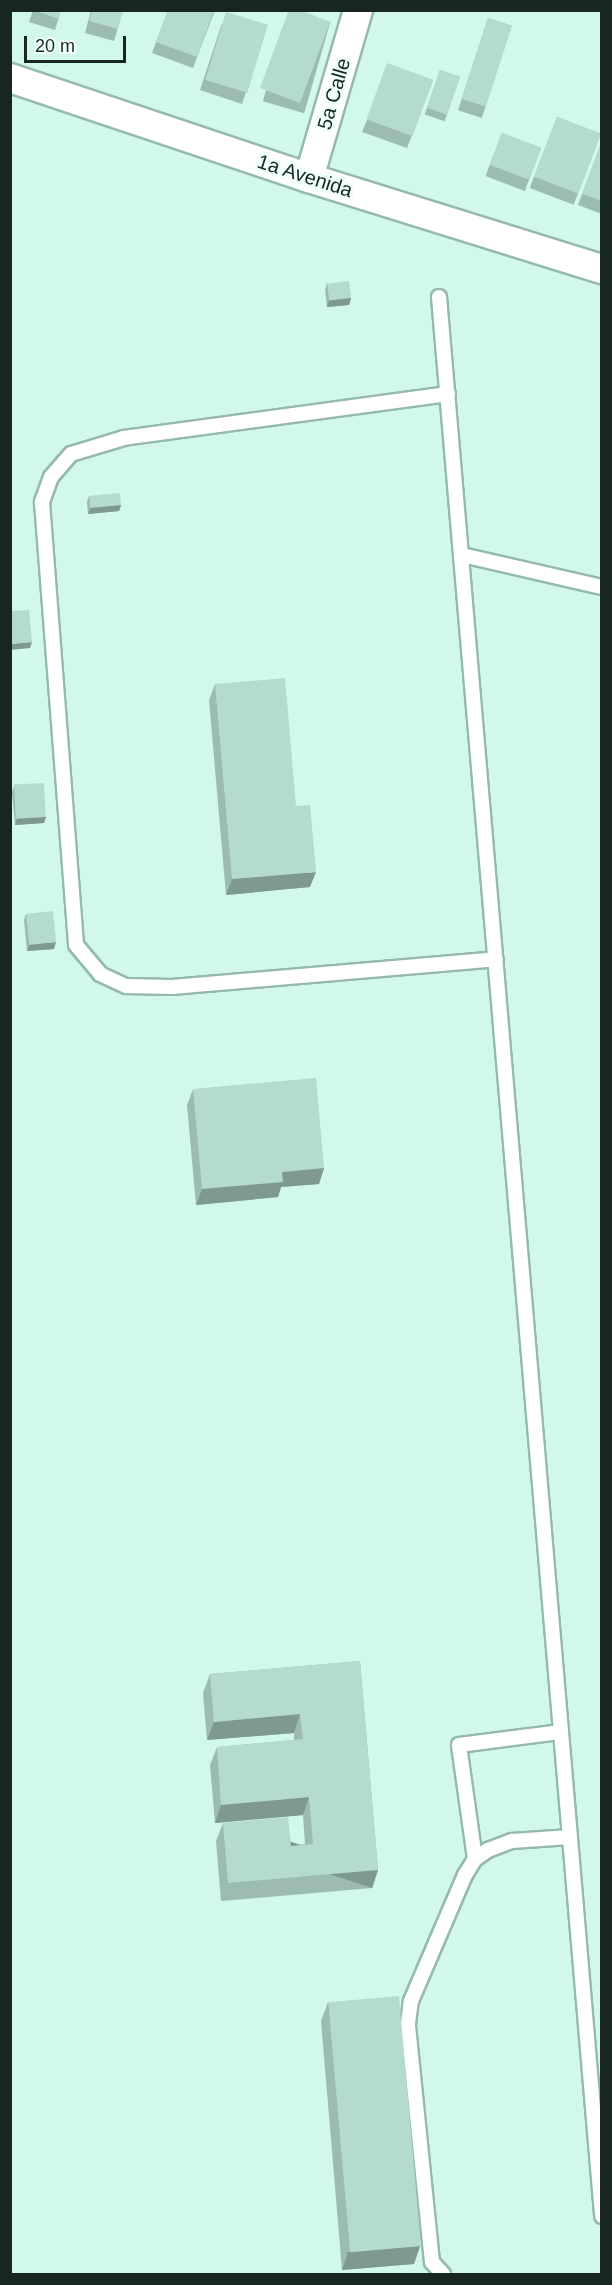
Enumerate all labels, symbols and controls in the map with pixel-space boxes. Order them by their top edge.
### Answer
scale bar [27,24,129,62]
text: 20 m [35,36,75,56]
street label: 5a Calle [312,55,356,133]
street label: 1a Avenida [254,149,356,203]

